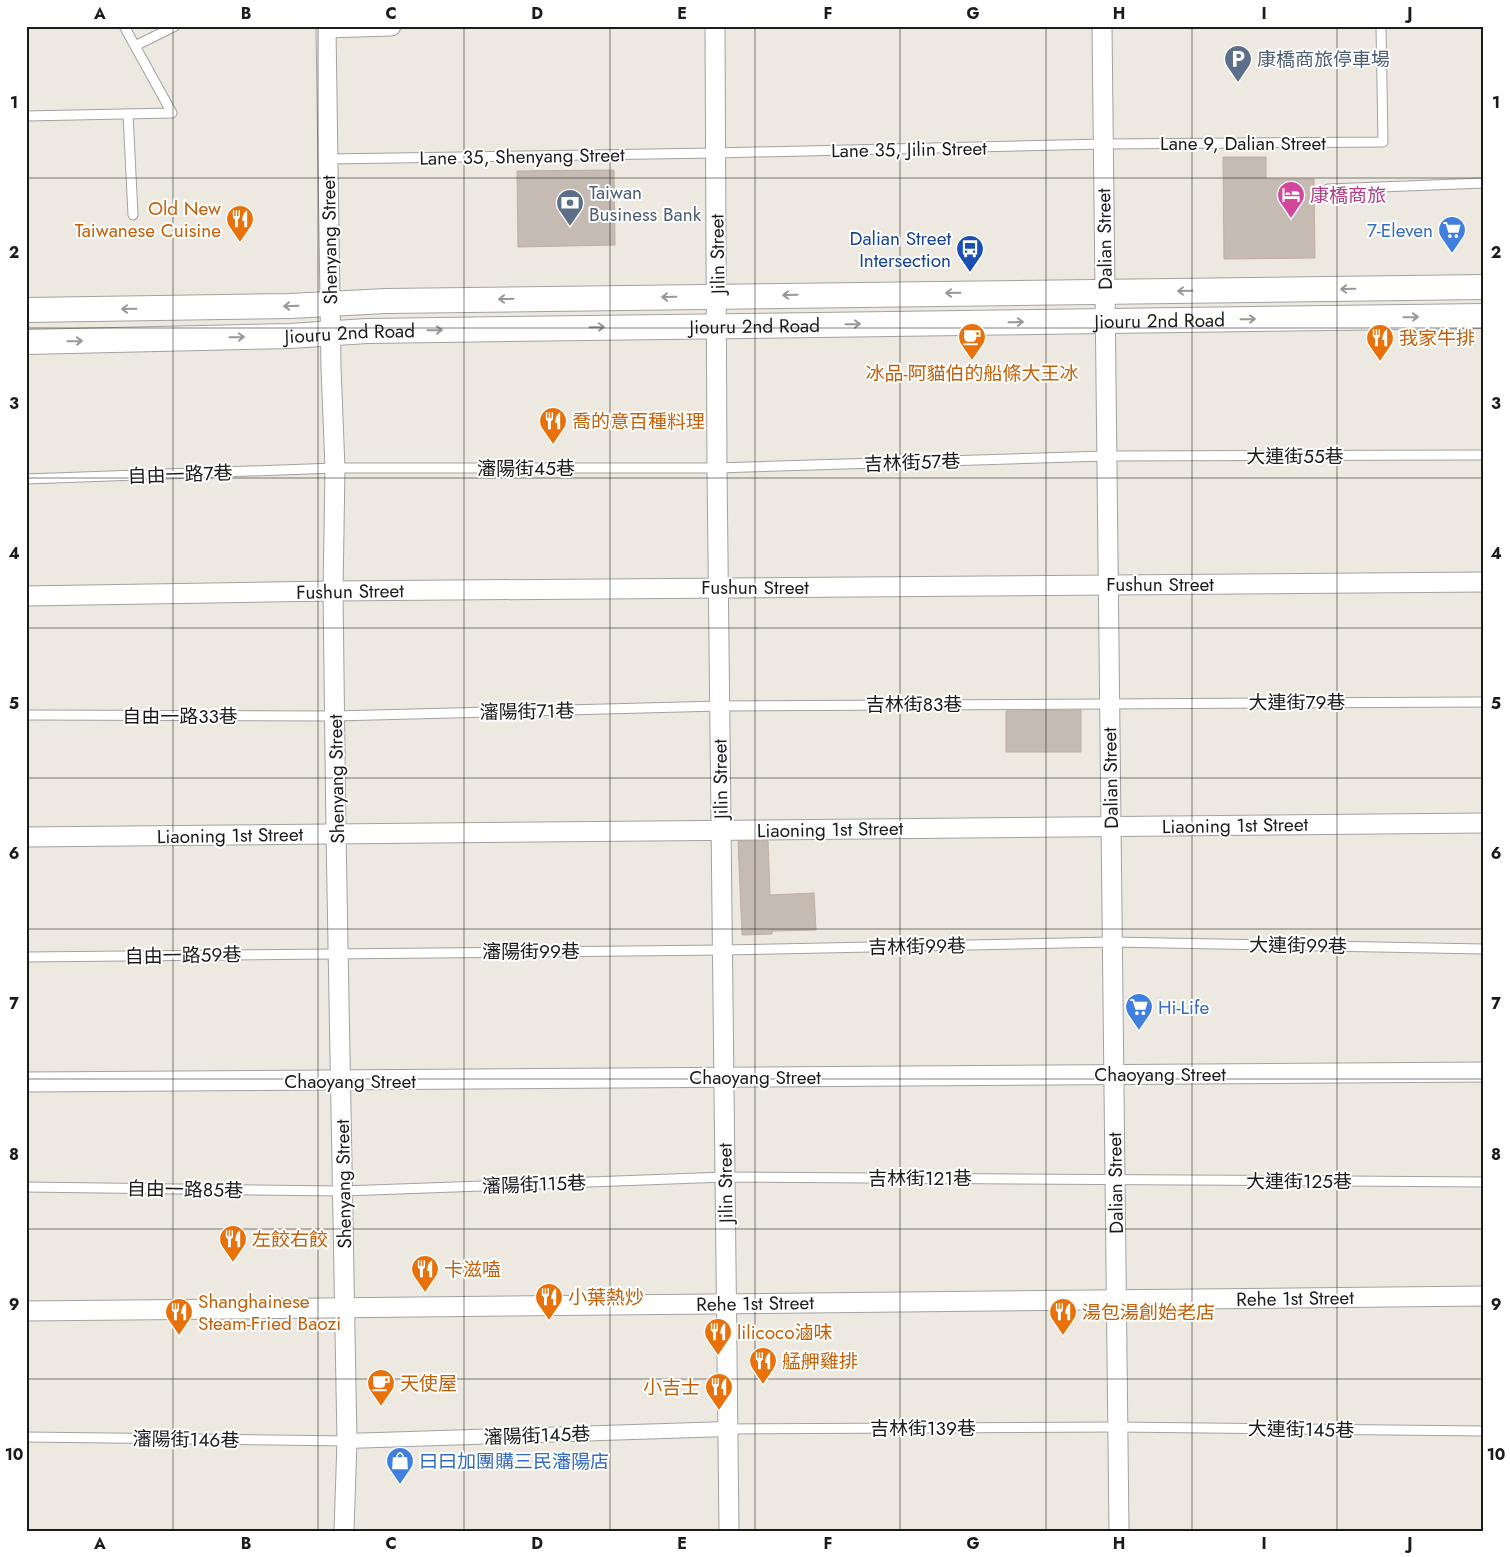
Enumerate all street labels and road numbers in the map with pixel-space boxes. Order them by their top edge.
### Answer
street label: Lane 9, Dalian Street [1160,130,1326,157]
street label: Lane 35, Jilin Street [831,135,987,164]
street label: Lane 35, Shenyang Street [419,141,625,172]
street label: Shenyang Street [315,175,344,305]
street label: Dalian Street [1090,188,1119,290]
street label: Jilin Street [703,213,732,297]
street label: Jiouru 2nd Road [1091,306,1225,335]
street label: Jiouru 2nd Road [686,312,820,341]
street label: Jiouru 2nd Road [281,317,415,350]
street label: 大連街55巷 [1246,443,1344,470]
street label: 吉林街57巷 [863,447,961,478]
street label: 瀋陽街45巷 [477,455,575,482]
street label: 自由一路7巷 [127,459,233,490]
street label: Fushun Street [1106,571,1214,598]
street label: Fushun Street [701,574,809,601]
street label: Fushun Street [296,577,405,606]
street label: 大連街79巷 [1249,689,1345,716]
street label: 吉林街83巷 [866,691,962,718]
street label: 瀋陽街71巷 [480,697,575,726]
street label: 自由一路33巷 [122,703,238,730]
street label: Shenyang Street [322,714,351,844]
street label: Dalian Street [1096,727,1125,829]
street label: Jilin Street [706,738,735,822]
street label: Liaoning 1st Street [1162,811,1309,840]
street label: Liaoning 1st Street [757,815,904,844]
street label: Liaoning 1st Street [157,821,304,850]
street label: 大連街99巷 [1249,931,1347,960]
street label: 吉林街99巷 [868,932,966,961]
street label: 瀋陽街99巷 [482,938,580,965]
street label: 自由一路59巷 [124,941,242,970]
street label: Chaoyang Street [1094,1061,1226,1088]
street label: Chaoyang Street [689,1064,821,1091]
street label: Chaoyang Street [284,1068,416,1095]
street label: Shenyang Street [329,1119,358,1249]
street label: Dalian Street [1101,1132,1130,1234]
street label: Jilin Street [711,1142,740,1226]
street label: 吉林街121巷 [868,1165,972,1192]
street label: 大連街125巷 [1246,1168,1352,1195]
street label: 瀋陽街115巷 [482,1169,586,1200]
street label: 自由一路85巷 [127,1175,243,1204]
street label: Rehe 1st Street [1236,1284,1355,1313]
street label: Rehe 1st Street [696,1289,815,1318]
street label: 吉林街139巷 [870,1415,976,1442]
street label: 大連街145巷 [1248,1415,1354,1444]
street label: 瀋陽街145巷 [483,1420,591,1451]
street label: 瀋陽街146巷 [132,1425,240,1454]

